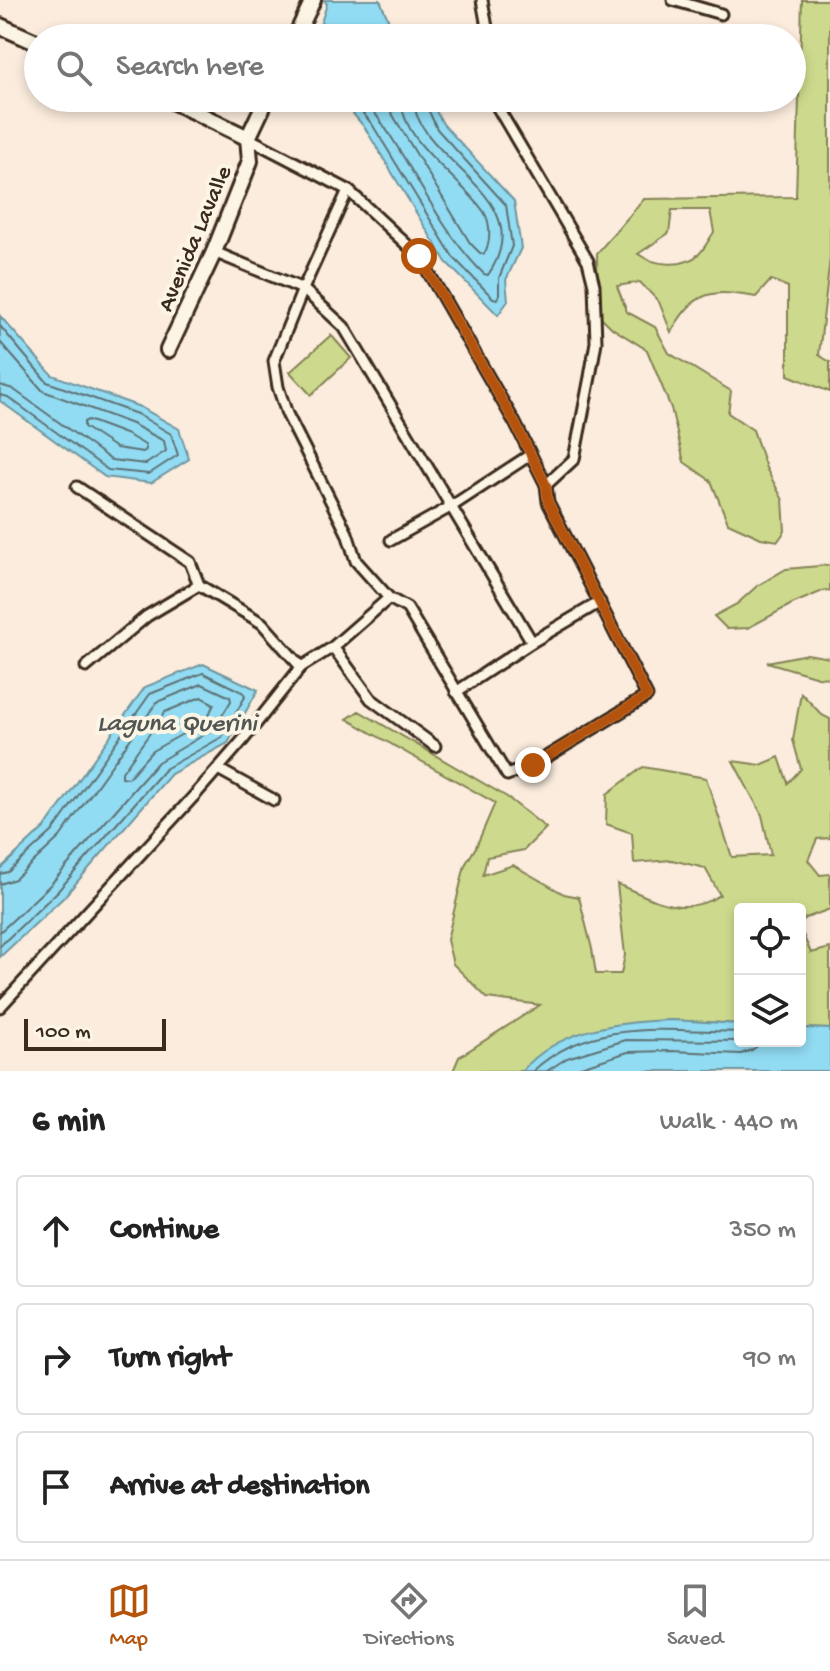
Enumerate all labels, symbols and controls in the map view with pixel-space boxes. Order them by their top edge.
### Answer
search box [24,24,806,112]
icon: search [52,46,96,90]
text: Search here [116,51,264,86]
street label: Avenida Lavalle [152,161,240,317]
route start [401,238,437,274]
water label: Laguna Querini [97,710,260,741]
route end [515,747,551,783]
map controls [734,903,806,1047]
button: locate [734,903,806,975]
button: layers [734,975,806,1047]
scale bar [24,1015,166,1051]
text: 100 m [36,1020,91,1046]
text: 6 min [32,1103,105,1143]
text: Walk · 440 m [660,1108,798,1139]
icon: ahead [34,1209,78,1253]
text: Continue [110,1214,219,1249]
text: 350 m [729,1216,796,1247]
icon: right [34,1337,78,1381]
text: Turn right [110,1342,230,1377]
text: 90 m [744,1344,796,1375]
icon: arrive [34,1465,78,1509]
text: Arrive at destination [110,1470,370,1505]
tab: Map [107,1579,151,1653]
tab: Directions [364,1579,454,1653]
tab: Saved [667,1579,723,1653]

